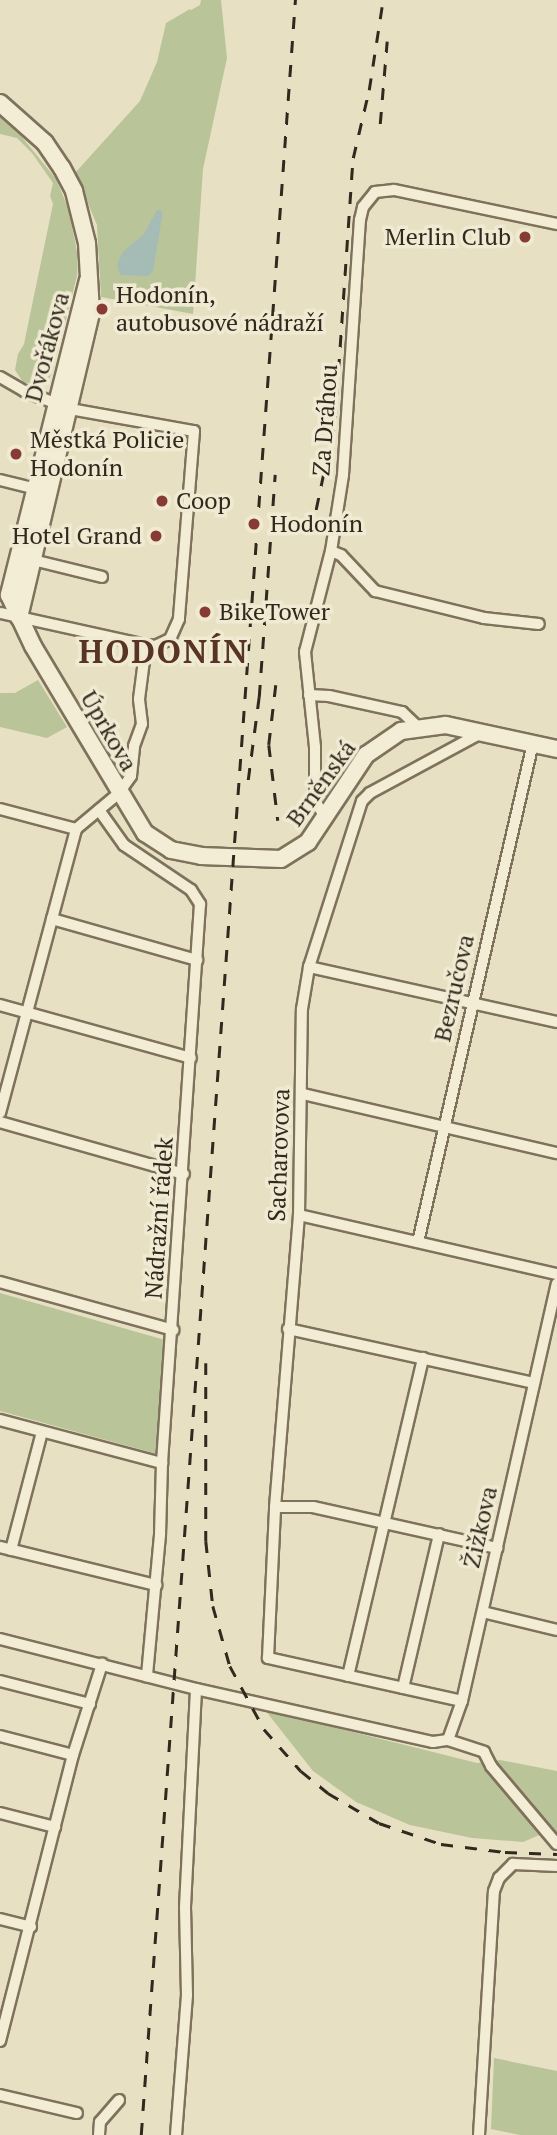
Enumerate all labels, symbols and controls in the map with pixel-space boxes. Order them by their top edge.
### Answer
place label: Merlin Club [385,223,511,251]
marker: Merlin Club [517,229,533,245]
place label: Hodonín, autobusové nádraží [116,281,324,337]
street label: Dvořákova [19,289,75,405]
marker: Hodonín, autobusové nádraží [94,301,110,317]
street label: Za Dráhou [307,363,343,477]
place label: Městká Policie Hodonín [30,426,184,482]
marker: Městká Policie Hodonín [8,446,24,462]
place label: Coop [176,487,231,515]
marker: Coop [154,493,170,509]
place label: Hodonín [270,510,363,538]
marker: Hodonín [244,514,264,534]
place label: Hotel Grand [12,522,142,550]
marker: Hotel Grand [148,528,164,544]
place label: BikeTower [219,598,330,626]
marker: BikeTower [197,604,213,620]
district label: HODONÍN [79,632,249,670]
street label: Úprkova [74,686,144,776]
street label: Brněnská [280,734,362,832]
street label: Bezručova [428,932,480,1044]
street label: Sacharovova [262,1088,296,1222]
street label: Nádražní řádek [139,1136,179,1300]
street label: Žižkova [457,1483,503,1571]

